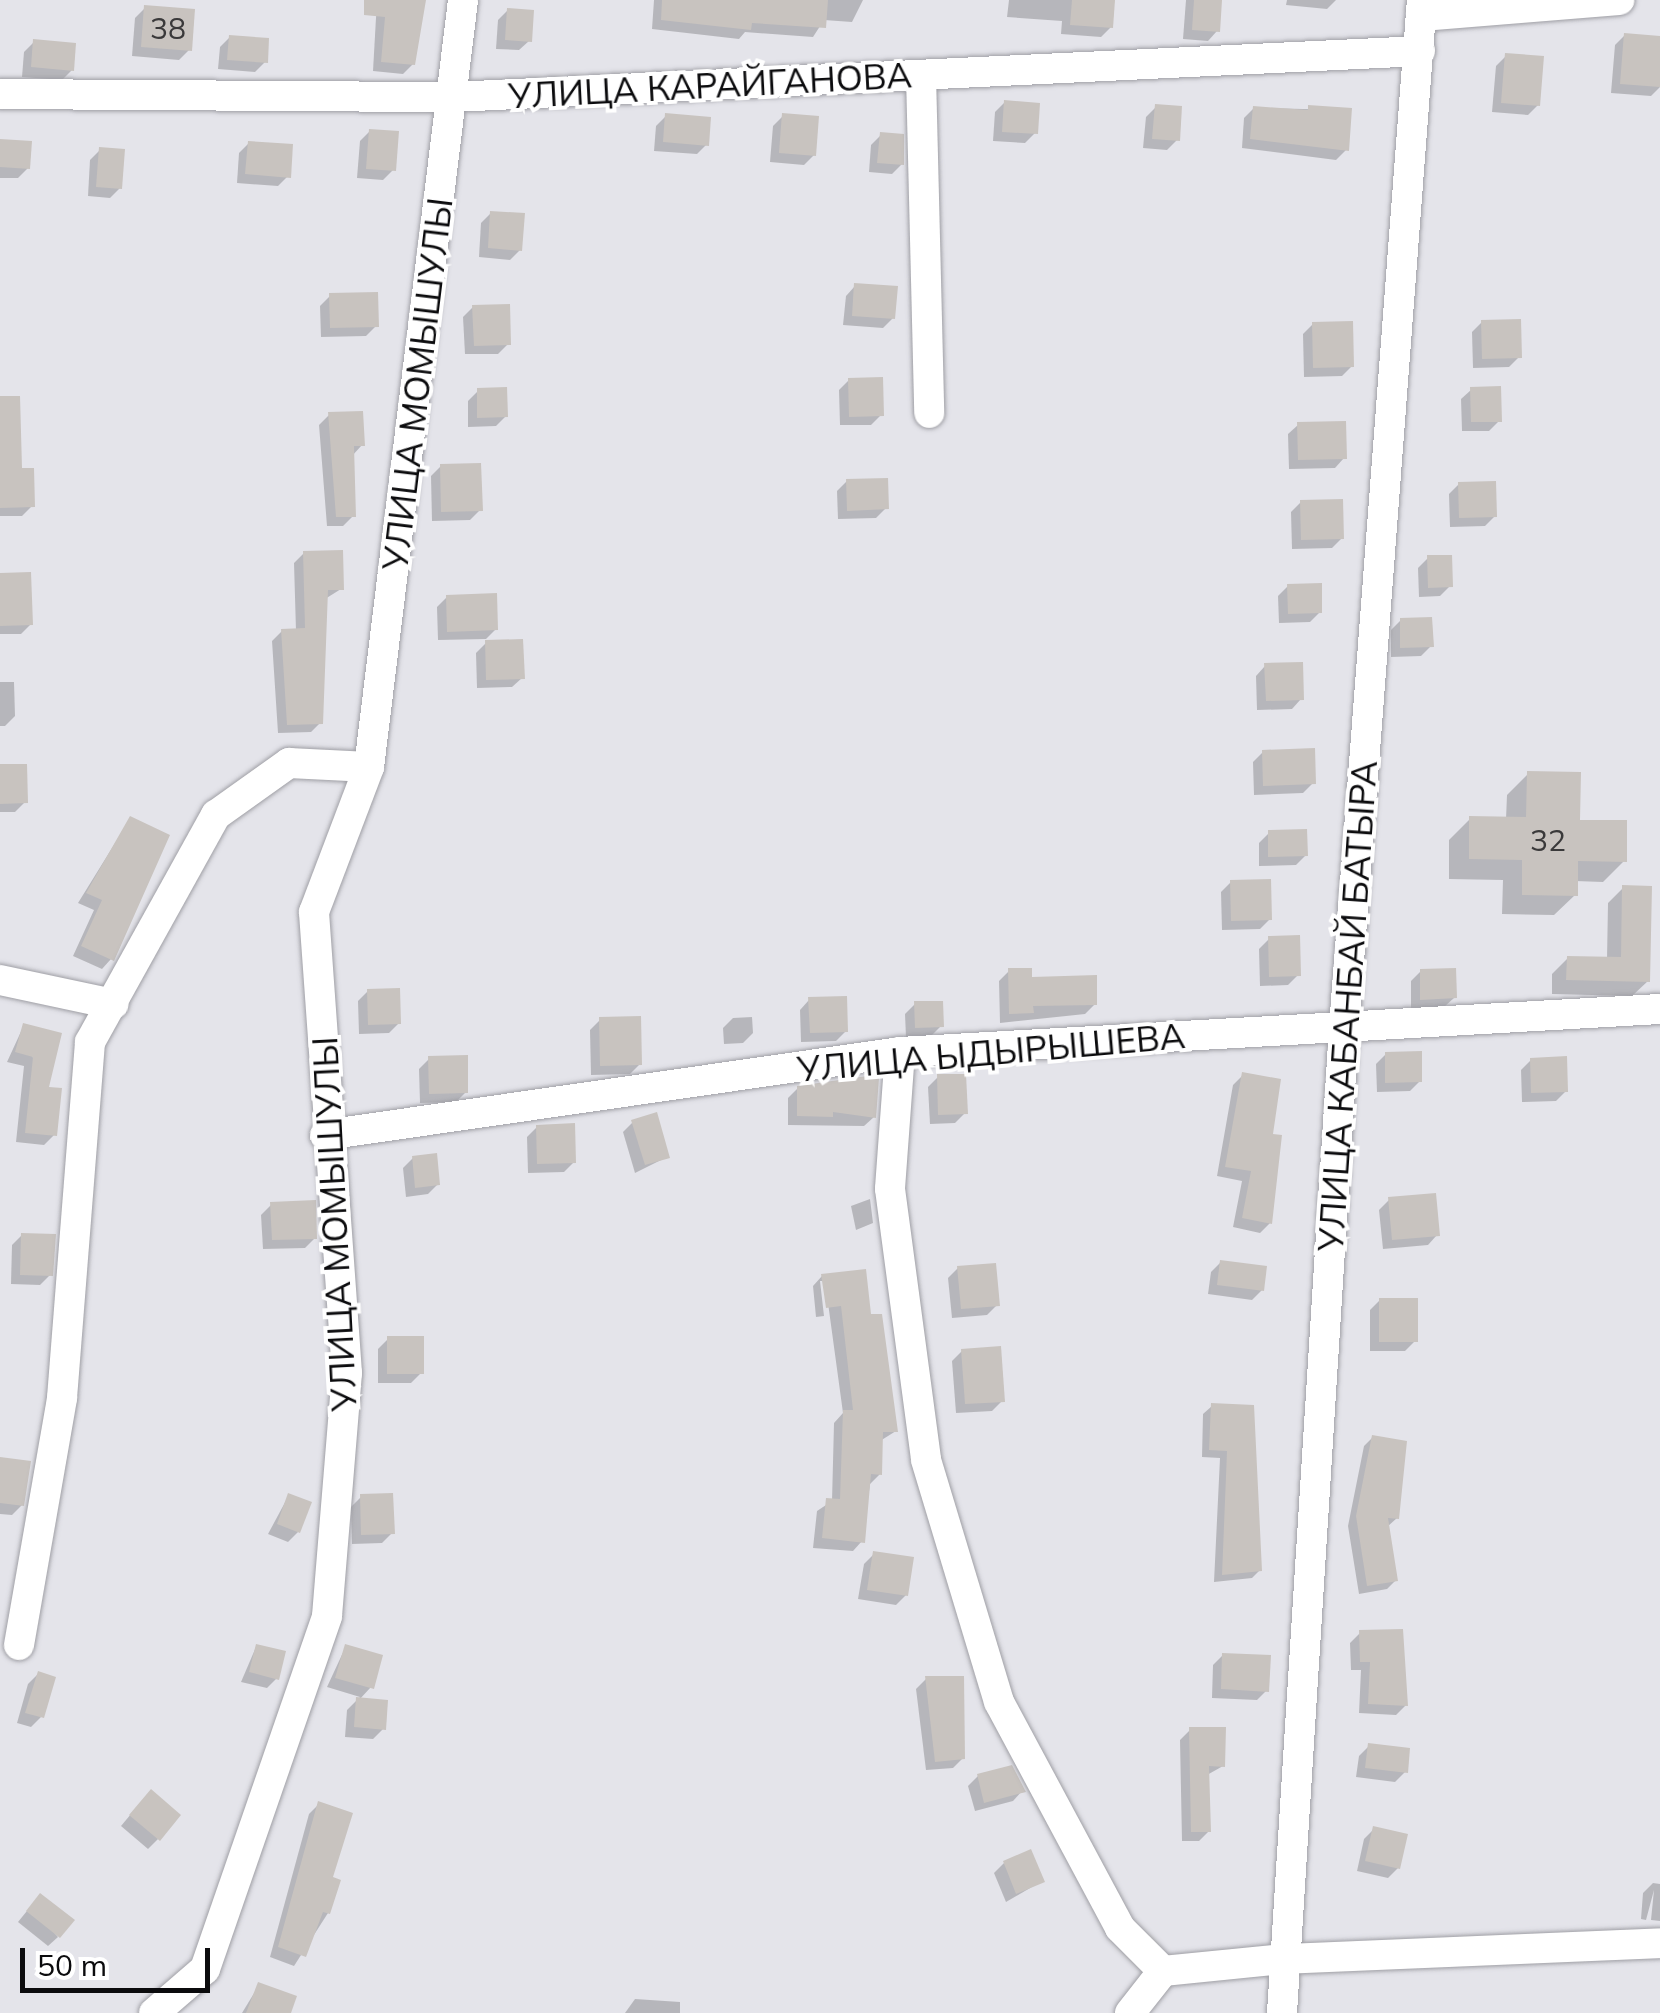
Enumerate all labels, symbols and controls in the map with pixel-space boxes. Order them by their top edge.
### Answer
house number: 38 [150,10,186,46]
street label: УЛИЦА КАРАЙГАНОВА [507,53,913,117]
street label: УЛИЦА МОМЫШУЛЫ [373,195,461,573]
street label: УЛИЦА КАБАНБАЙ БАТЫРА [1309,759,1385,1253]
house number: 32 [1530,822,1566,858]
street label: УЛИЦА ЫДЫРЫШЕВА [795,1014,1187,1090]
street label: УЛИЦА МОМЫШУЛЫ [303,1036,365,1412]
scale bar [25,1928,215,1990]
text: 50 m [37,1946,107,1984]

